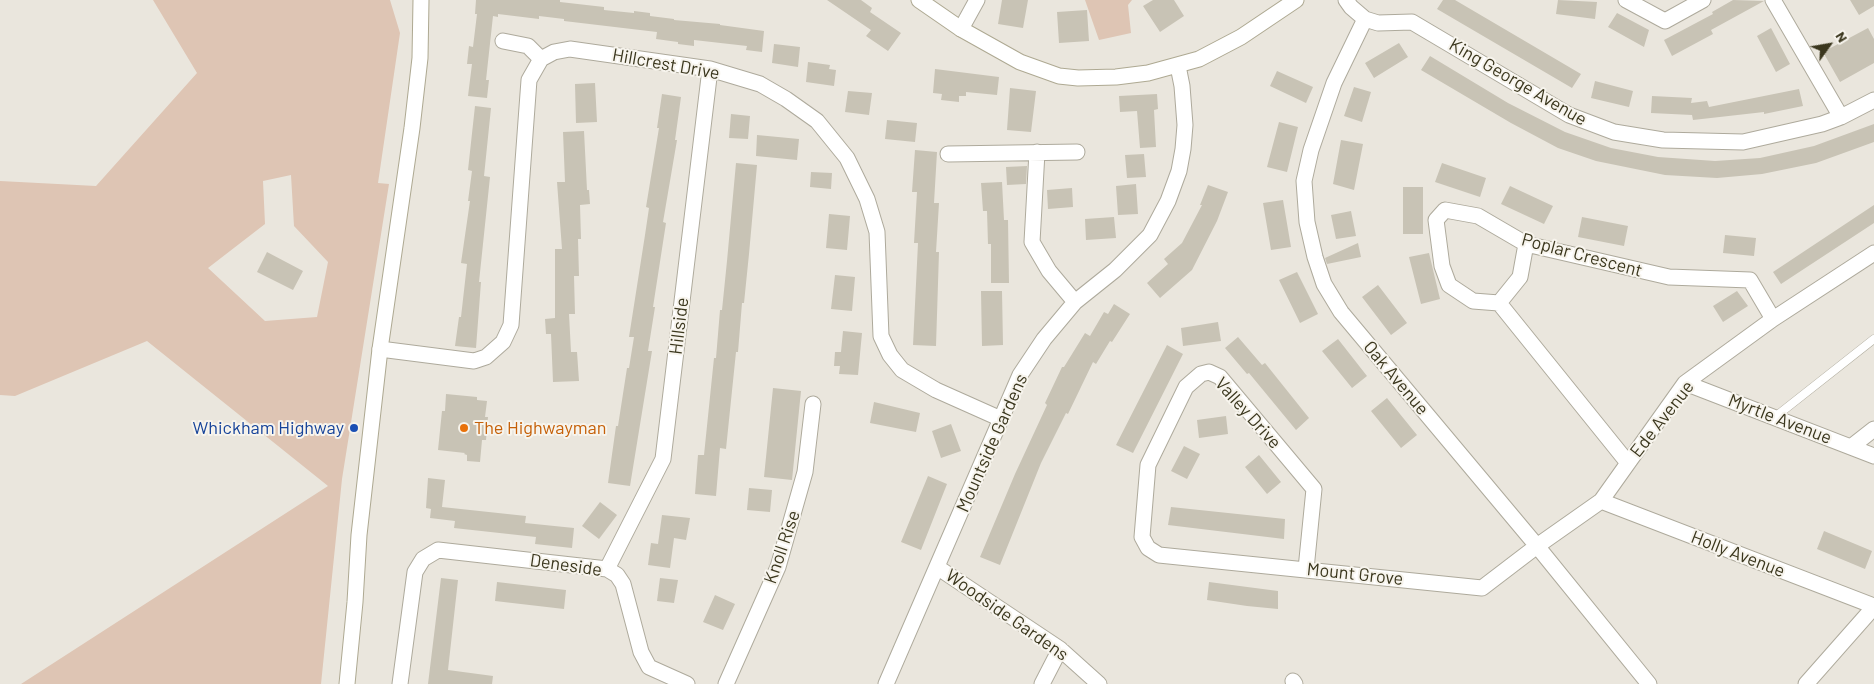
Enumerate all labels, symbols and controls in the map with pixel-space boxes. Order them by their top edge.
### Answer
north arrow [1804,20,1854,70]
text: N [1832,28,1852,45]
street label: King George Avenue [1445,34,1591,130]
street label: Hillcrest Drive [611,44,721,84]
street label: Poplar Crescent [1519,228,1645,282]
street label: Hillside [665,296,693,356]
street label: Oak Avenue [1359,337,1433,419]
street label: Mountside Gardens [952,370,1032,516]
street label: Valley Drive [1210,373,1286,453]
street label: Ede Avenue [1625,376,1699,462]
street label: Myrtle Avenue [1725,389,1835,449]
place label: Whickham Highway [192,417,344,439]
place label: The Highwayman [474,417,606,439]
marker: Whickham Highway [348,422,360,434]
marker: The Highwayman [458,422,470,434]
street label: Knoll Rise [759,507,805,587]
street label: Holly Avenue [1688,526,1788,582]
street label: Deneside [529,549,603,581]
street label: Mount Grove [1306,558,1404,590]
street label: Woodside Gardens [941,565,1073,665]

